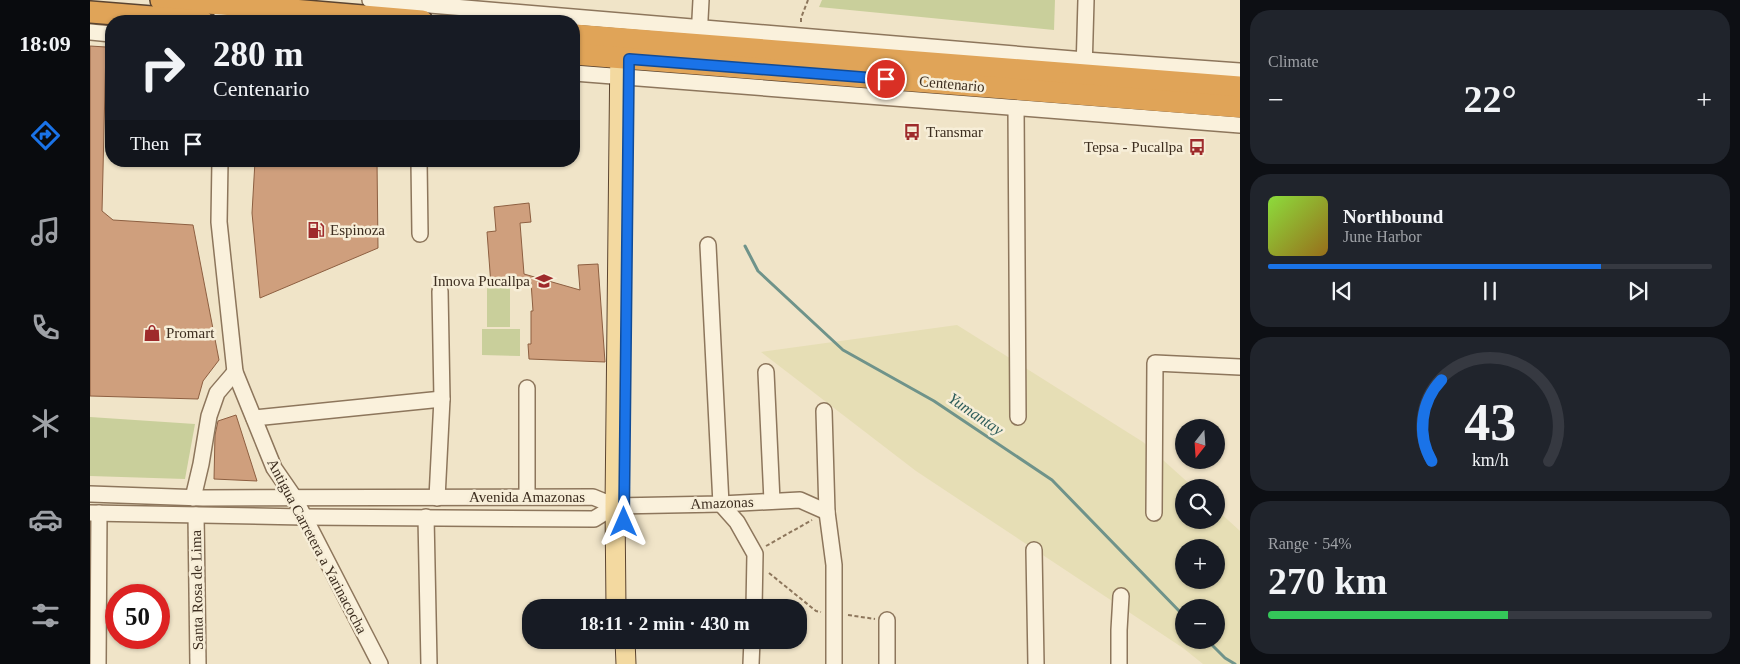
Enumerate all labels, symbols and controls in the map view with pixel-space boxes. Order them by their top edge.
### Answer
text: 18:09 [19,31,71,56]
icon: right [130,35,195,100]
text: 280 m [213,35,303,74]
text: Climate [1268,53,1319,70]
pin [865,58,907,100]
icon: arrive [872,65,900,93]
street label: Centenario [919,73,985,95]
text: Centenario [213,76,310,101]
text: 22° [1463,78,1517,120]
text: − [1268,84,1284,115]
text: + [1696,84,1712,115]
icon: directions [28,118,63,153]
bus stop icon: Transmar [902,122,922,142]
place label: Transmar [926,124,983,140]
icon: arrive [179,130,207,158]
text: Then [130,133,169,154]
bus stop icon: Tepsa - Pucallpa [1187,137,1207,157]
place label: Tepsa - Pucallpa [1084,139,1183,155]
text: Northbound [1343,206,1443,227]
icon: music [28,214,63,249]
fuel station icon: Espinoza [306,220,326,240]
place label: Espinoza [330,222,385,238]
text: June Harbor [1343,228,1422,245]
school or university icon: Innova Pucallpa [534,271,554,291]
place label: Innova Pucallpa [433,273,530,289]
icon: previous [1328,277,1356,305]
icon: pause [1476,277,1504,305]
icon: next [1624,277,1652,305]
icon: phone [28,310,63,345]
shop icon: Promart [142,323,162,343]
place label: Promart [166,325,215,341]
water label: Yumantay [945,389,1007,440]
text: 43 [1464,394,1516,451]
icon: climate [28,406,63,441]
north arrow [1175,419,1225,469]
map controls [1175,419,1225,649]
text: km/h [1472,450,1508,470]
street label: Antigua Carretera a Yarinacocha [264,456,370,636]
button: search [1175,479,1225,529]
street label: Avenida Amazonas [469,489,585,505]
street label: Amazonas [690,494,754,512]
position arrow [597,495,649,547]
icon: car [28,502,63,537]
street label: Santa Rosa de Lima [188,529,206,650]
text: Range · 54% [1268,535,1352,552]
button: + [1175,539,1225,589]
text: 270 km [1268,560,1387,602]
speed limit sign: 50 [105,584,170,649]
icon: filters [28,598,63,633]
button: − [1175,599,1225,649]
text: 18:11 · 2 min · 430 m [580,613,749,634]

